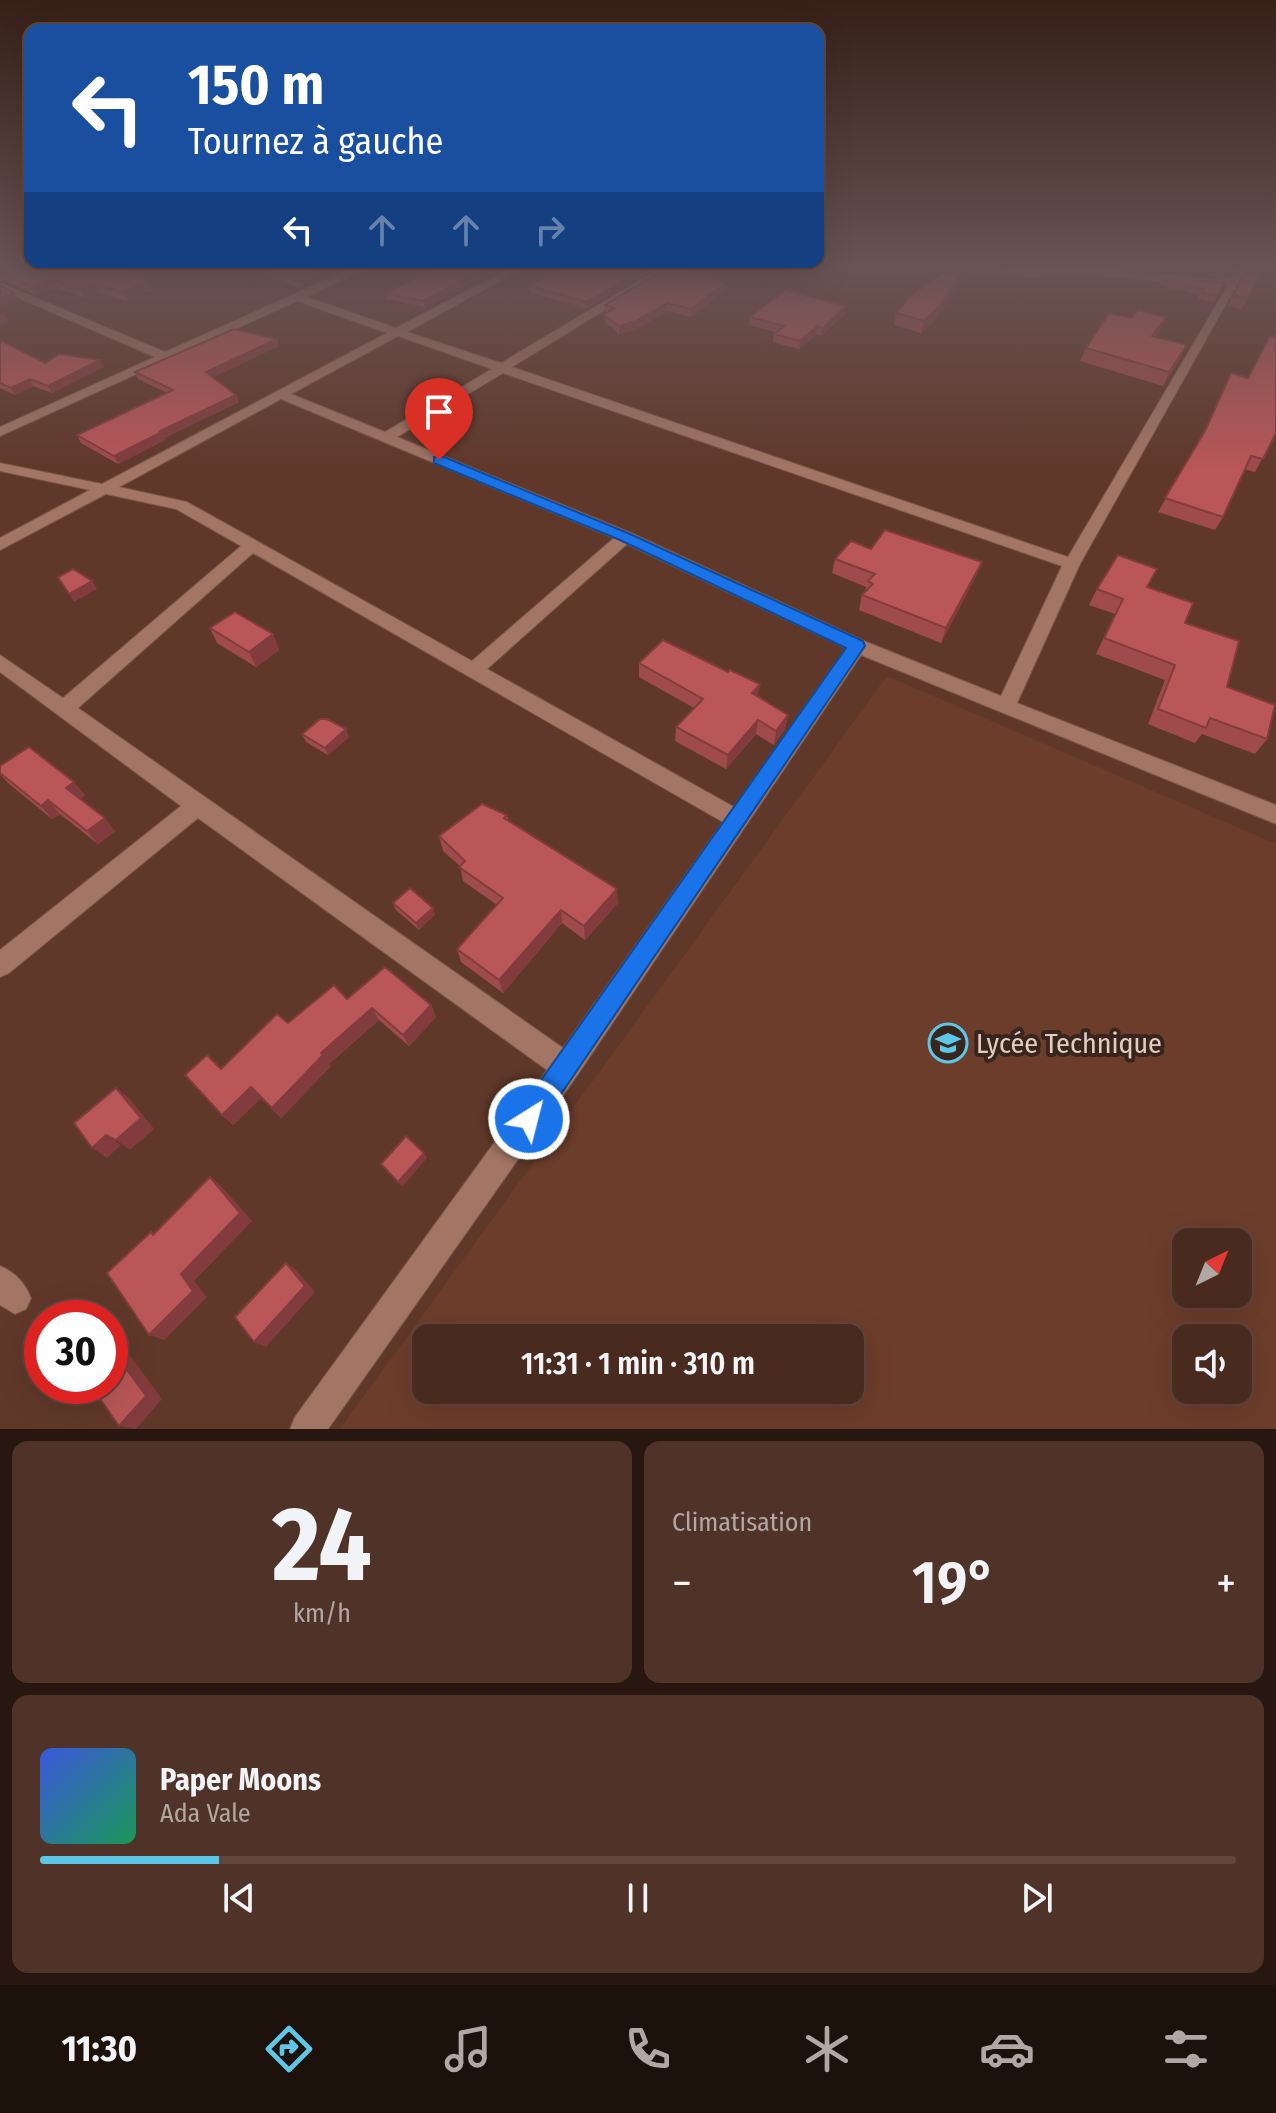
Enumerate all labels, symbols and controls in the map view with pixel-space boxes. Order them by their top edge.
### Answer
text: 150 m [188,52,324,119]
icon: left [56,56,160,160]
text: Tournez à gauche [188,120,443,164]
icon: left [276,208,320,252]
icon: ahead [360,208,404,252]
icon: ahead [444,208,488,252]
icon: right [528,208,572,252]
pin [405,378,473,460]
icon: arrive [417,390,461,434]
school or university icon: Lycée Technique [927,1022,969,1064]
place label: Lycée Technique [976,1027,1162,1060]
position arrow [487,1077,571,1161]
north arrow [1172,1228,1252,1308]
map controls [1172,1228,1252,1404]
speed limit sign: 30 [24,1300,128,1404]
button: sound [1172,1324,1252,1404]
text: 11:31 · 1 min · 310 m [521,1346,755,1382]
text: 24 [272,1483,372,1608]
text: Climatisation [672,1507,812,1538]
text: 19° [912,1547,996,1619]
text: − [672,1557,692,1610]
text: + [1216,1557,1236,1610]
text: km/h [293,1598,351,1629]
text: Paper Moons [160,1762,321,1798]
text: Ada Vale [160,1798,251,1829]
icon: previous [217,1876,261,1920]
icon: pause [616,1876,660,1920]
icon: next [1015,1876,1059,1920]
icon: directions [261,2021,317,2077]
icon: music [440,2021,496,2077]
icon: phone [620,2021,676,2077]
icon: climate [799,2021,855,2077]
icon: car [979,2021,1035,2077]
icon: filters [1158,2021,1214,2077]
text: 11:30 [62,2027,137,2071]

